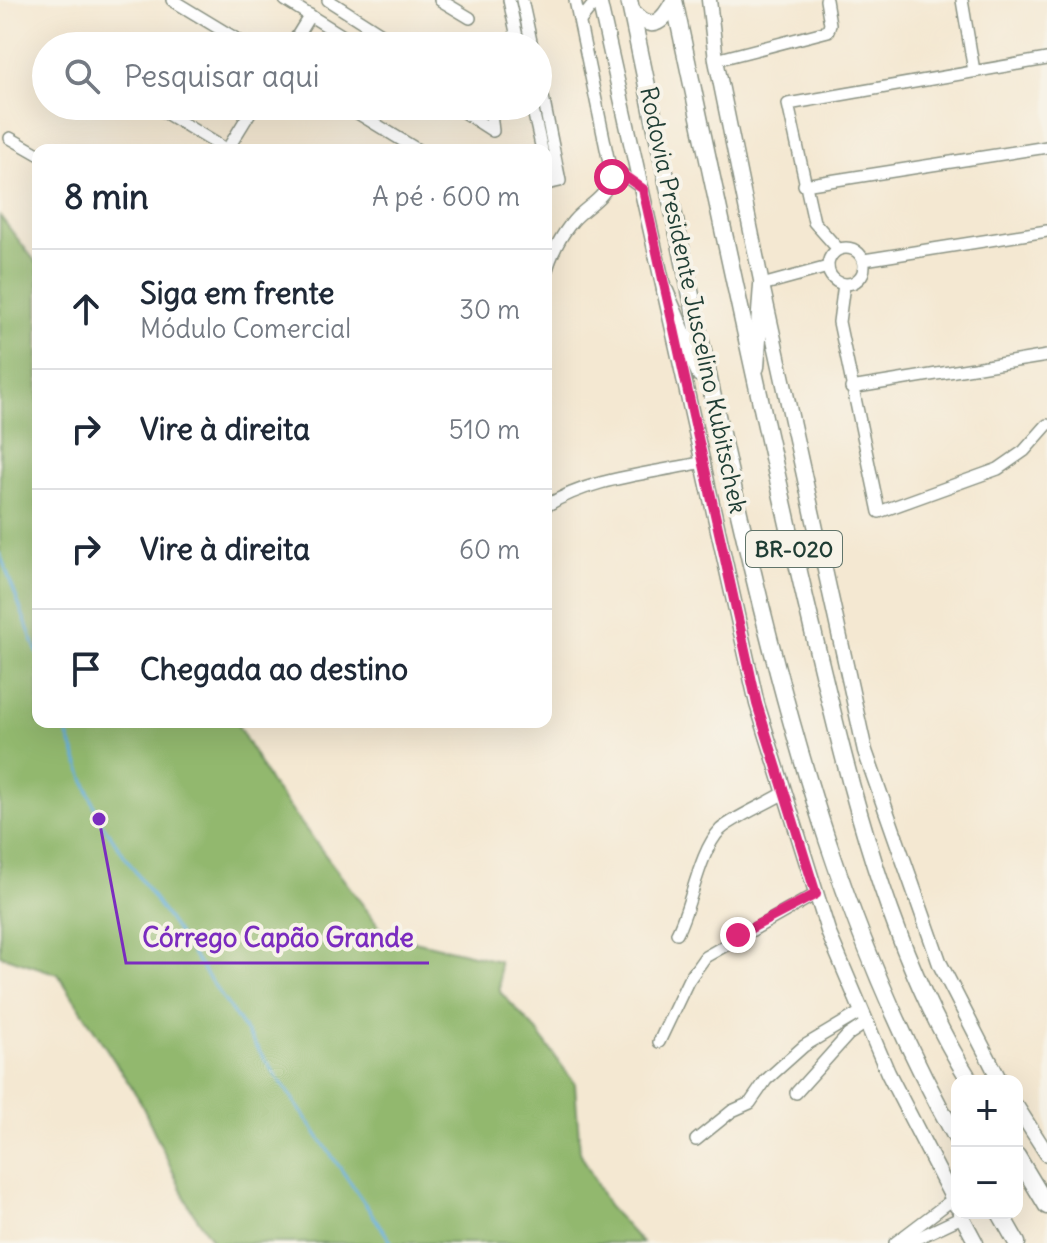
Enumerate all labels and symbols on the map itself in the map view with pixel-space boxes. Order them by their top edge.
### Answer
street label: Rodovia Presidente Juscelino Kubitschek [634,84,754,516]
route start [594,159,630,195]
road number: BR-020 [746,531,842,567]
callout: Córrego Capão Grande [126,913,429,963]
route end [720,917,756,953]
text: Córrego Capão Grande [142,921,414,954]

